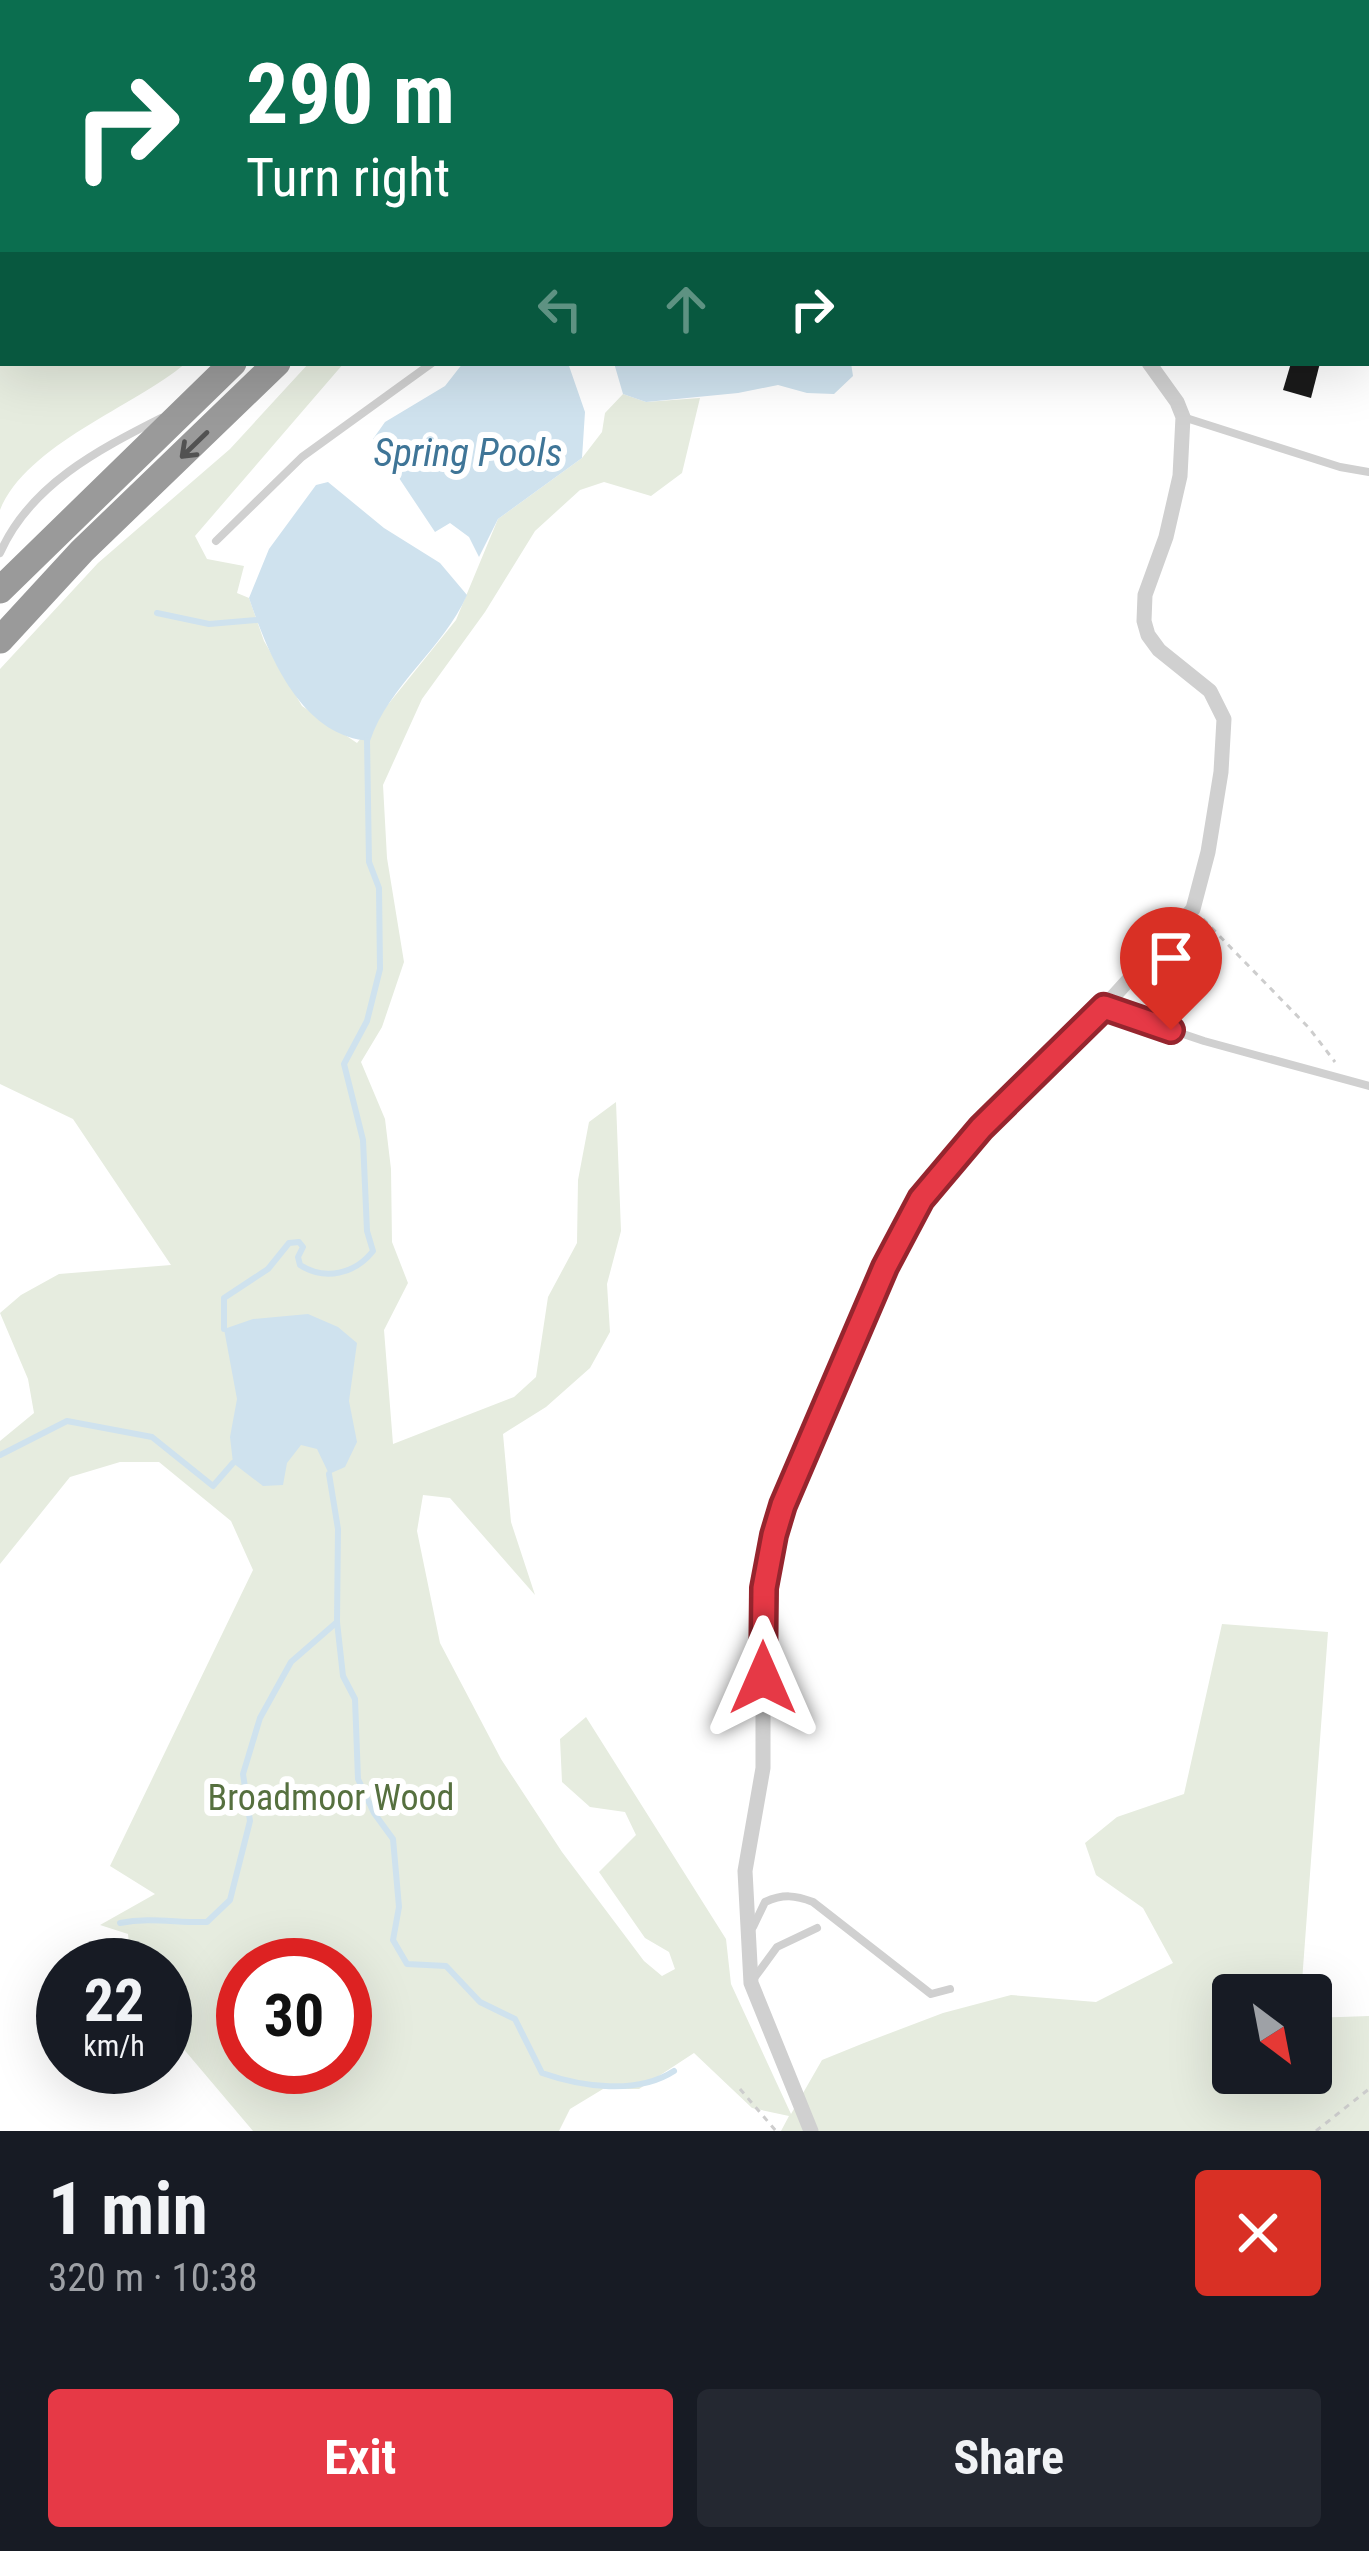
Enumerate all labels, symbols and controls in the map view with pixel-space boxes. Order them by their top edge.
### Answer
text: 290 m [246,45,455,144]
icon: right [48,48,204,204]
text: Turn right [246,146,450,209]
icon: left [527,276,593,342]
icon: ahead [653,276,719,342]
icon: right [779,276,845,342]
one-way arrow [179,430,209,458]
water label: Spring Pools [374,430,562,476]
pin [1120,907,1222,1030]
icon: arrive [1138,925,1204,991]
position arrow [700,1615,826,1741]
park label: Broadmoor Wood [208,1777,454,1819]
speed limit sign: 30 [216,1938,372,2094]
text: 22 [84,1965,144,2036]
north arrow [1212,1974,1332,2094]
map controls [1212,1974,1332,2094]
text: km/h [83,2028,145,2063]
text: 1 min [48,2167,208,2252]
button: close [1195,2170,1321,2296]
text: 320 m · 10:38 [48,2255,258,2301]
button: Exit [48,2389,673,2527]
button: Share [697,2389,1321,2527]

